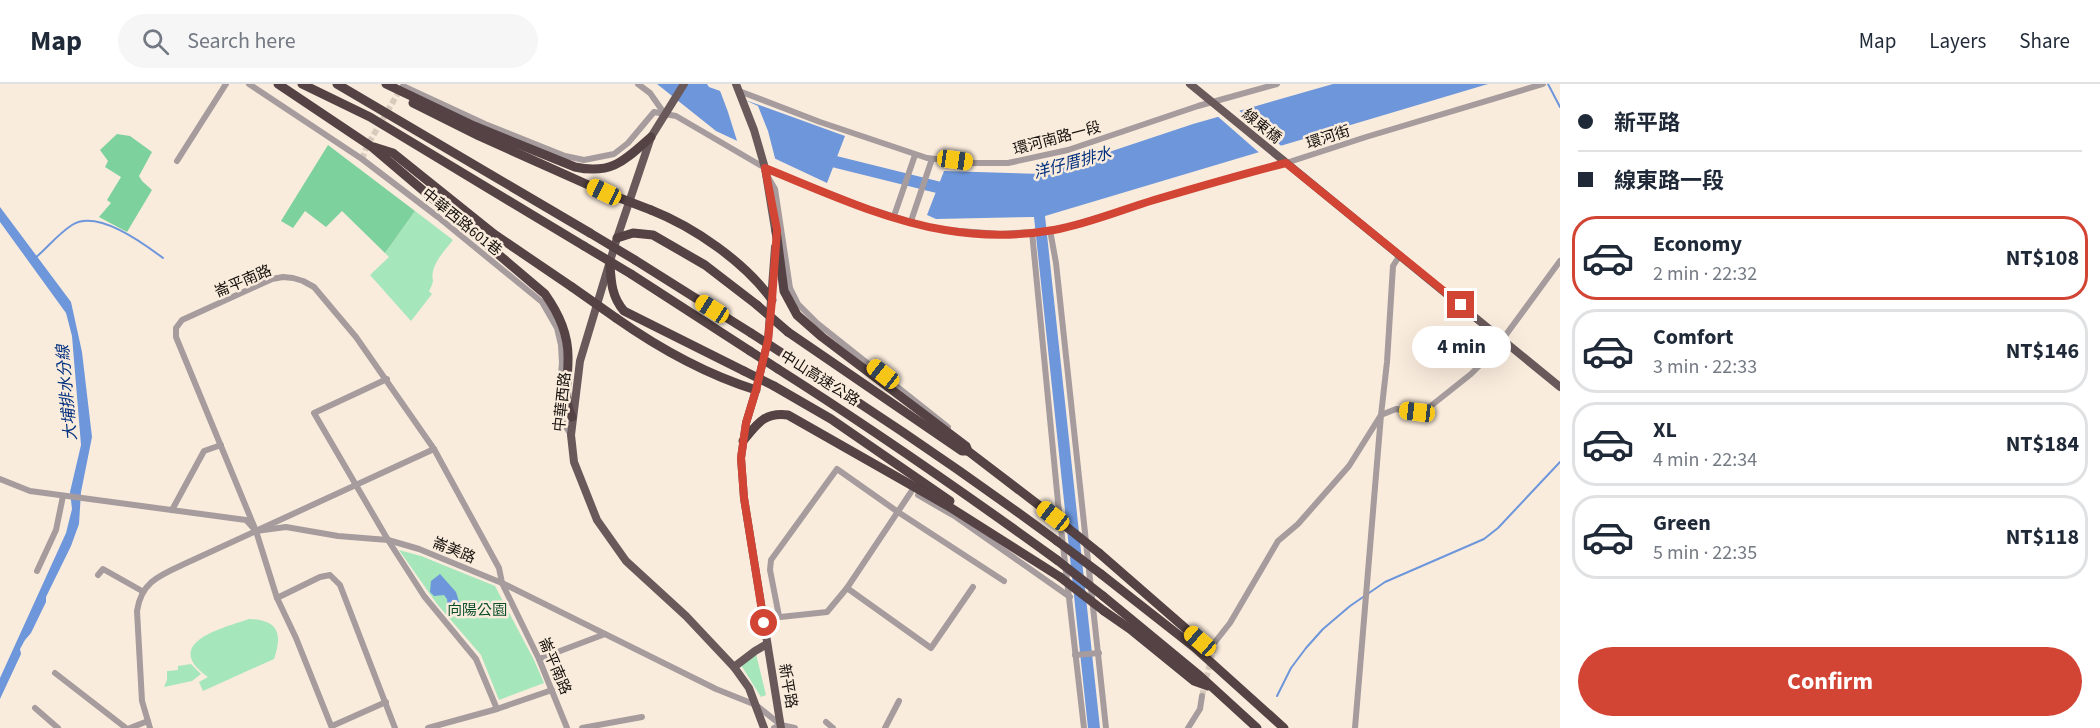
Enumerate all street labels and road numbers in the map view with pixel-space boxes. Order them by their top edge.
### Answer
street label: 線東橋 [1238,104,1286,149]
street label: 環河南路一段 [1011,117,1103,160]
street label: 環河街 [1304,121,1353,154]
street label: 中華西路601巷 [417,184,506,261]
street label: 崙平南路 [211,260,275,303]
street label: 中山高速公路 [776,346,863,411]
street label: 中華西路 [549,371,576,433]
street label: 崙美路 [429,532,479,569]
street label: 崙平南路 [533,634,576,698]
street label: 新平路 [773,662,802,710]

